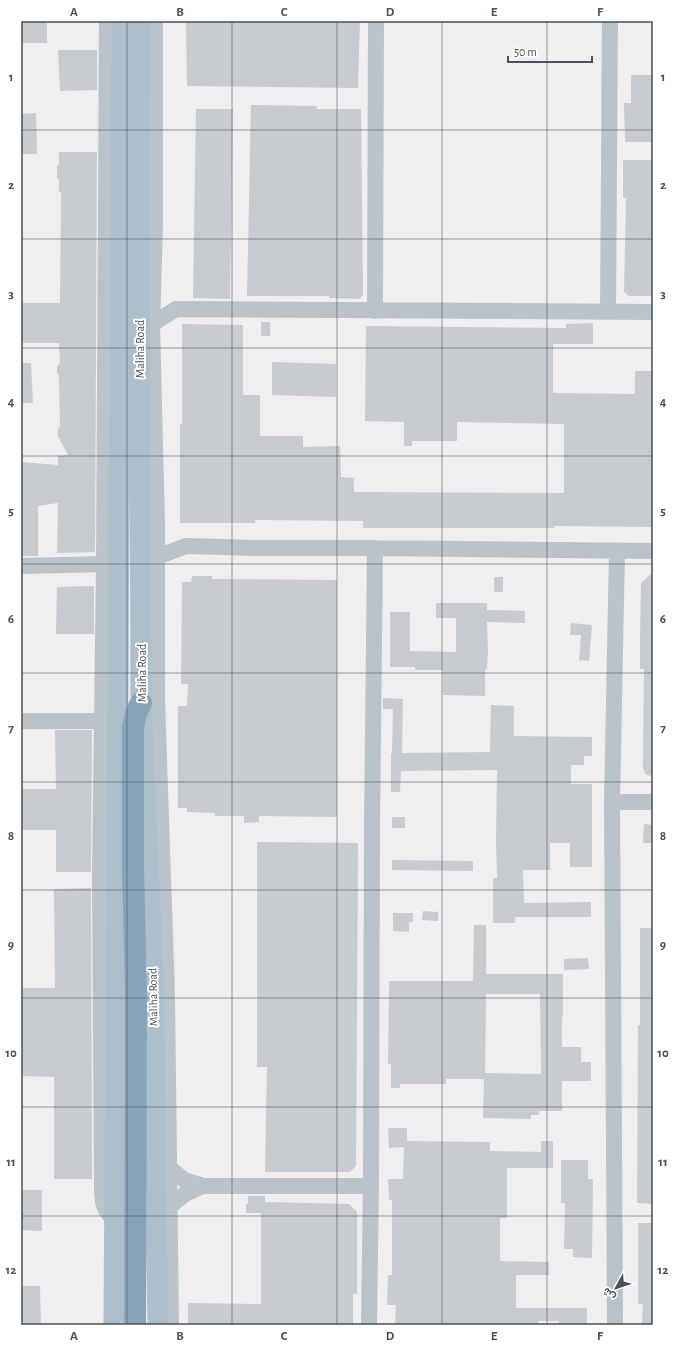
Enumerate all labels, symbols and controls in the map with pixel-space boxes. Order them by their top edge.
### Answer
text: A [70,6,78,19]
text: B [176,6,184,19]
text: C [281,6,288,19]
text: D [386,6,395,19]
text: E [491,6,498,19]
text: F [597,6,604,19]
scale bar [508,38,592,64]
text: 50 m [514,46,537,58]
text: 1 [9,71,13,84]
text: 1 [661,71,665,84]
text: 2 [8,179,14,192]
text: 2 [660,179,666,192]
text: 3 [8,288,14,301]
text: 3 [660,288,666,301]
street label: Maliha Road [134,320,146,378]
text: 4 [8,396,15,409]
text: 4 [660,396,667,409]
text: 5 [8,505,14,518]
text: 5 [660,505,666,518]
text: 6 [8,613,14,626]
text: 6 [660,613,666,626]
street label: Maliha Road [136,644,148,702]
text: 7 [8,722,14,735]
text: 7 [660,722,666,735]
text: 8 [8,830,14,843]
text: 8 [660,830,666,843]
text: 9 [8,939,14,952]
text: 9 [660,939,666,952]
street label: Maliha Road [146,968,160,1026]
text: 10 [5,1047,17,1060]
text: 10 [657,1047,669,1060]
text: 11 [6,1156,16,1169]
text: 11 [658,1156,668,1169]
text: 12 [6,1264,16,1277]
text: 12 [658,1264,668,1277]
north arrow [596,1268,636,1308]
text: ش [600,1285,618,1303]
text: A [70,1330,78,1343]
text: B [176,1330,184,1343]
text: C [281,1330,288,1343]
text: D [386,1330,395,1343]
text: E [491,1330,498,1343]
text: F [597,1330,604,1343]

